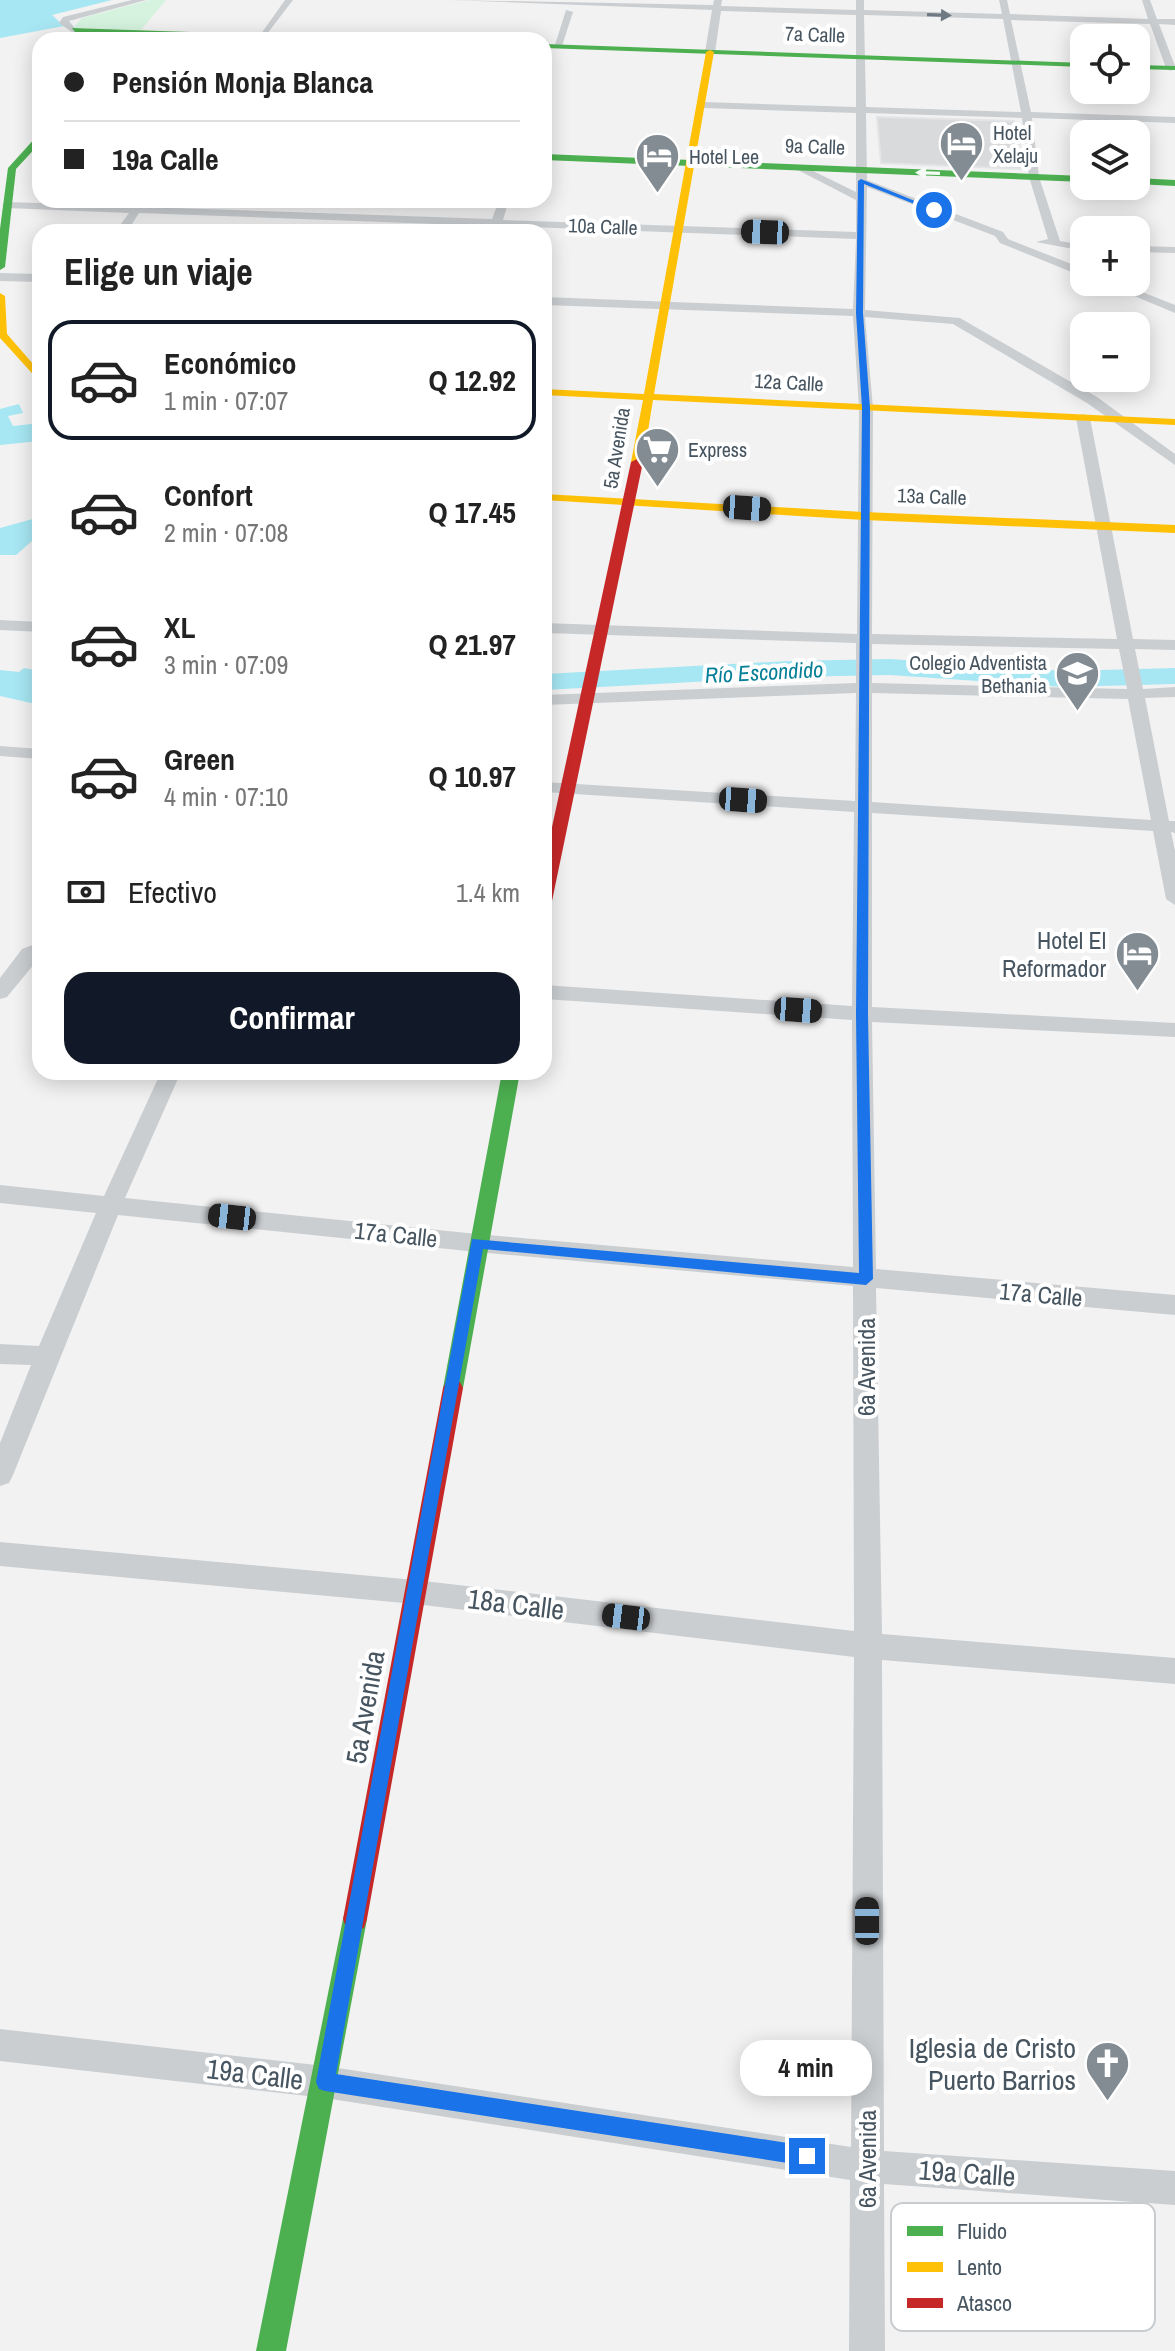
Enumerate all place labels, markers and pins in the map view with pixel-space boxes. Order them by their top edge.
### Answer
hotel icon: Hotel Xelaju [938,119,986,182]
place label: Hotel Xelaju [993,119,1038,169]
hotel icon: Hotel Lee [634,132,682,195]
place label: Hotel Lee [689,143,759,170]
supermarket icon: Express [633,425,681,488]
place label: Express [688,436,747,463]
place label: Colegio Adventista Bethania [909,649,1047,699]
school or university icon: Colegio Adventista Bethania [1054,650,1102,713]
place label: Hotel El Reformador [1002,924,1106,984]
hotel icon: Hotel El Reformador [1113,930,1161,993]
place label: Iglesia de Cristo Puerto Barrios [909,2029,1076,2099]
church icon: Iglesia de Cristo Puerto Barrios [1083,2040,1131,2103]

